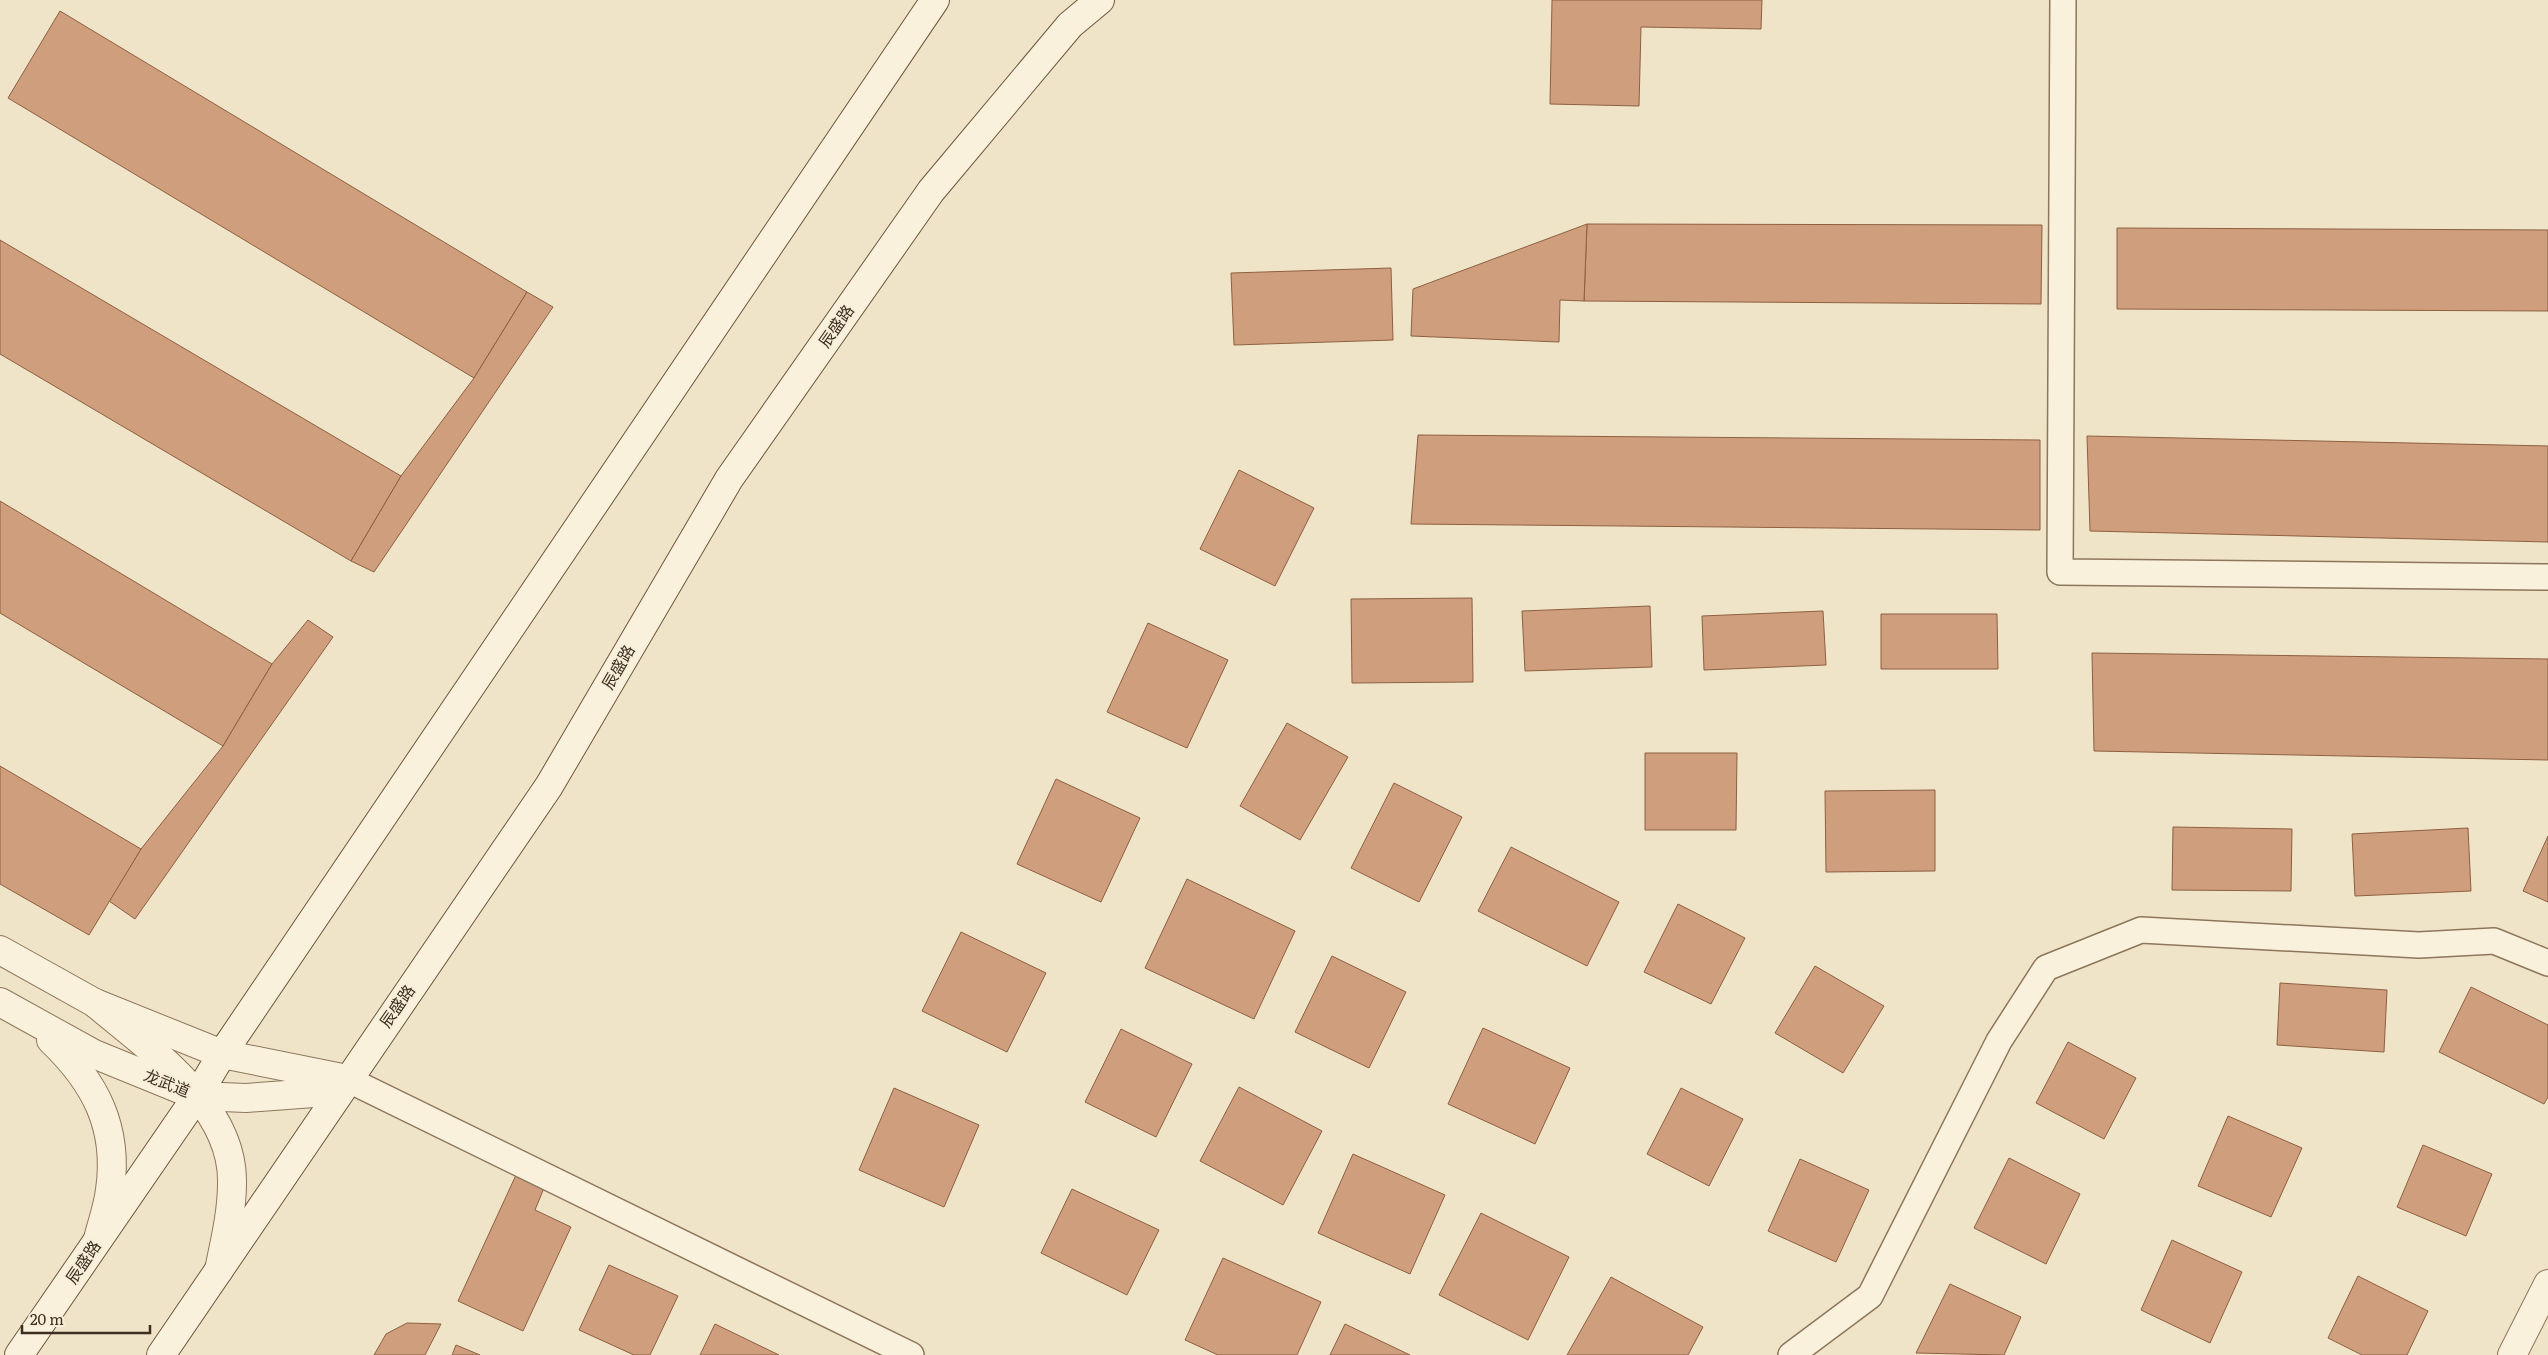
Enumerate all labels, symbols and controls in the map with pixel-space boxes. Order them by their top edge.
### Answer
street label: 辰盛路 [812,299,859,352]
street label: 辰盛路 [595,640,640,693]
street label: 辰盛路 [373,979,420,1032]
street label: 龙武道 [141,1062,194,1102]
street label: 辰盛路 [59,1235,106,1288]
scale bar [22,1302,150,1334]
text: 20 m [30,1307,64,1330]

